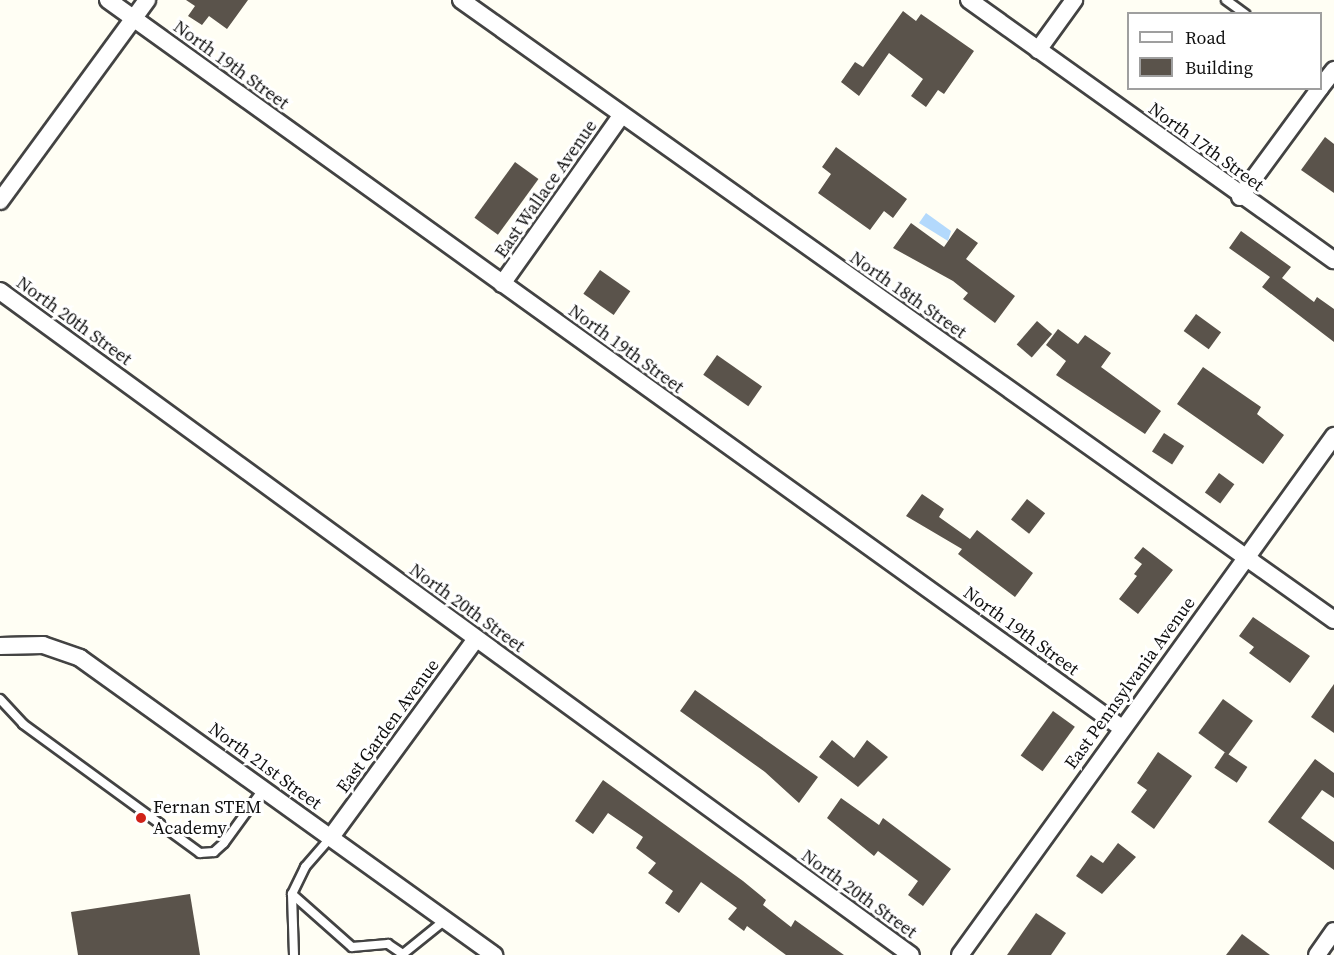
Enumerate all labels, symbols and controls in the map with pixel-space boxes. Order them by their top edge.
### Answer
legend [1127,12,1322,90]
street label: North 19th Street [169,16,293,114]
text: Road [1185,25,1226,50]
text: Building [1185,55,1253,80]
street label: North 17th Street [1144,98,1268,196]
street label: East Wallace Avenue [490,116,602,262]
street label: North 18th Street [846,247,970,343]
street label: North 20th Street [12,272,136,370]
street label: North 19th Street [564,300,688,398]
street label: North 20th Street [405,559,529,657]
street label: North 19th Street [959,582,1083,680]
street label: East Pennsylvania Avenue [1060,593,1200,773]
street label: East Garden Avenue [332,655,444,797]
street label: North 21st Street [204,718,326,814]
place label: Fernan STEM Academy [153,797,262,840]
marker: Fernan STEM Academy [134,811,148,825]
street label: North 20th Street [797,845,921,943]

